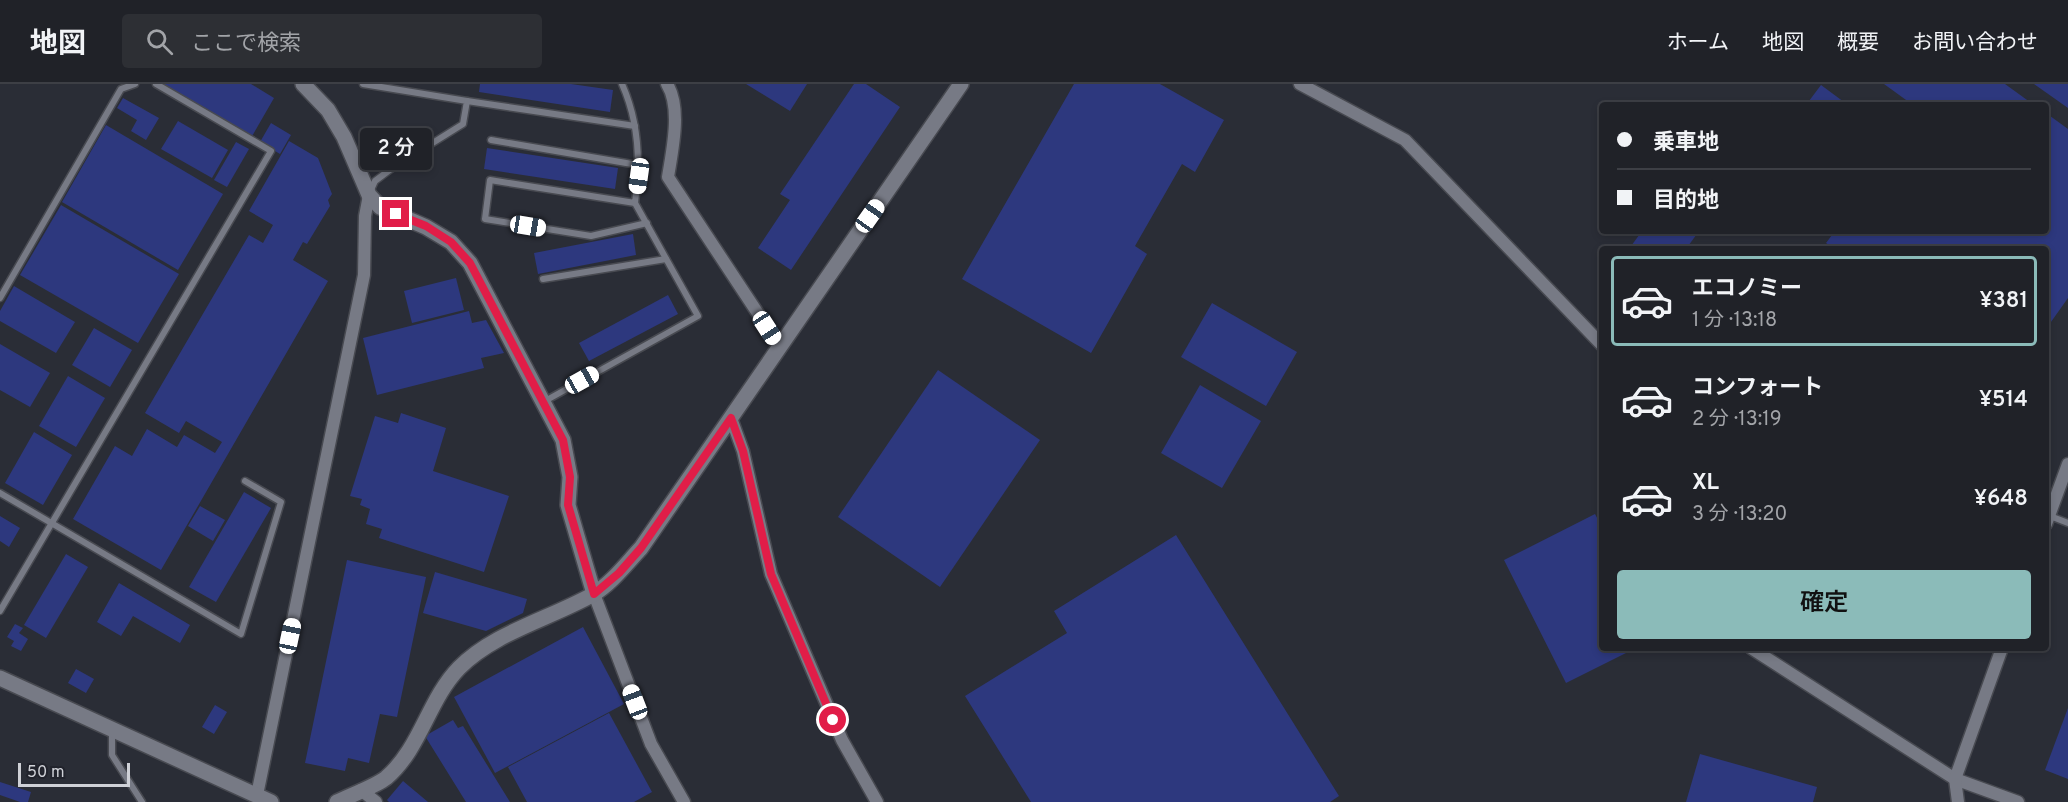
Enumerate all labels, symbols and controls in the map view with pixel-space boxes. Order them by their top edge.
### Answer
search box [122,14,542,68]
icon: search [143,25,176,58]
text: 地図 [30,27,86,63]
text: ホーム [1667,30,1729,57]
text: 地図 [1762,30,1804,57]
text: 概要 [1837,30,1879,57]
text: お問い合わせ [1912,30,2038,57]
text: ここで検索 [191,31,301,58]
callout: 2 分 [360,127,432,169]
text: 乗車地 [1653,130,1719,157]
text: 2 分 [377,136,415,162]
car [628,157,650,195]
text: 目的地 [1653,188,1719,215]
car [852,196,888,236]
route end [382,200,409,227]
car [509,214,547,238]
icon: car [1620,274,1674,328]
text: エコノミー [1692,276,1802,303]
text: ¥381 [1979,288,2028,315]
car [750,308,784,348]
text: 1 分 · 13:18 [1692,308,1777,334]
car [562,363,602,397]
icon: car [1620,373,1674,427]
text: コンフォート [1692,375,1823,402]
text: ¥514 [1979,387,2028,414]
text: 2 分 · 13:19 [1692,407,1782,433]
text: XL [1692,470,1719,497]
icon: car [1620,472,1674,526]
text: ¥648 [1974,486,2028,513]
text: 3 分 · 13:20 [1692,502,1787,528]
button: 確定 [1617,570,2031,639]
car [277,617,303,655]
car [620,682,650,722]
route start [819,706,846,733]
scale bar [18,760,130,788]
text: 50 m [27,763,65,783]

